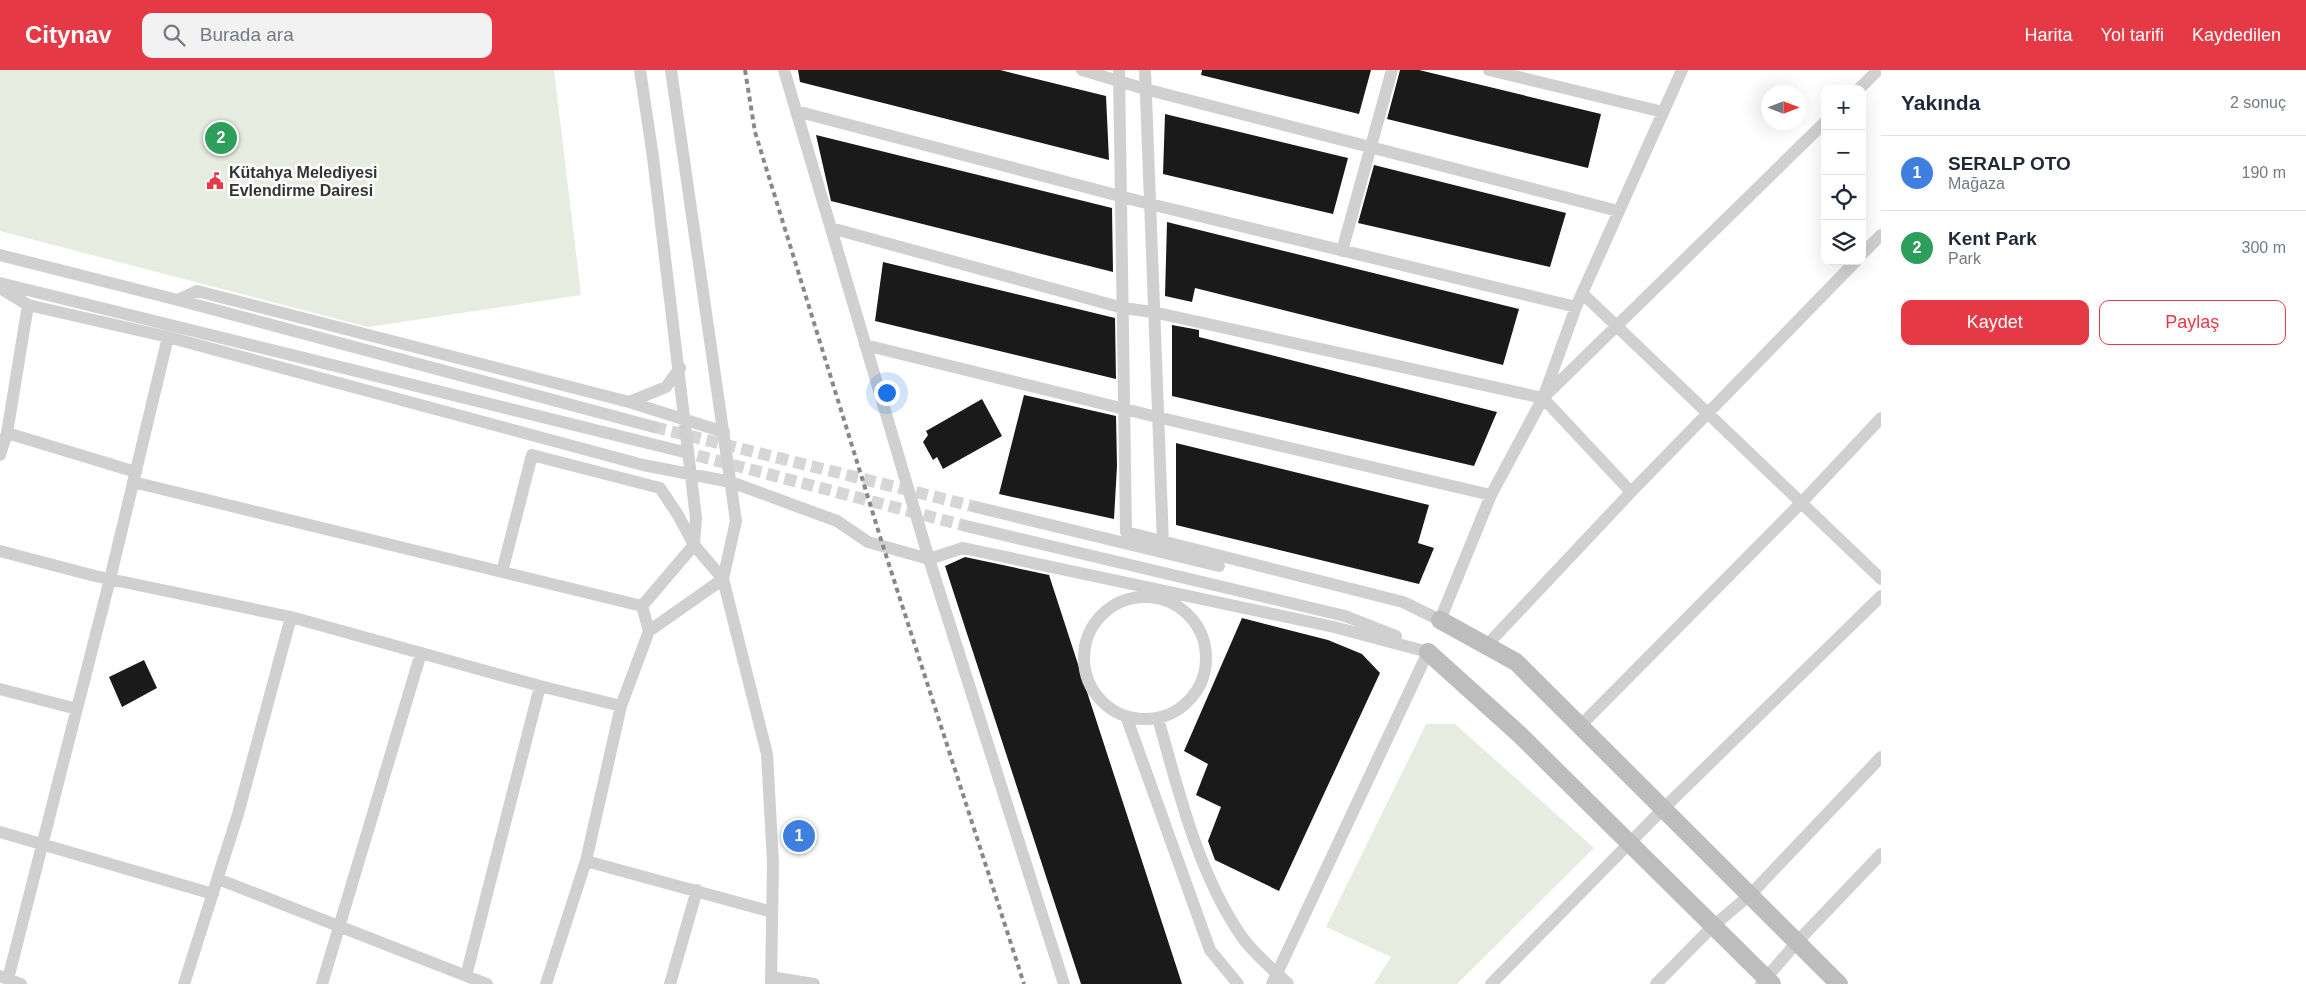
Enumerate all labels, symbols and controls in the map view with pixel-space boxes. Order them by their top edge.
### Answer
search box [142,13,492,58]
text: Citynav [25,21,112,48]
icon: search [160,21,188,49]
text: Burada ara [200,24,294,45]
text: Harita [2025,25,2073,45]
text: Yol tarifi [2101,25,2164,45]
text: Kaydedilen [2192,25,2281,45]
north arrow [1761,85,1806,130]
map controls [1821,85,1866,265]
button: + [1821,85,1866,130]
text: Yakında [1901,91,1980,114]
text: 2 sonuç [2230,94,2286,111]
pin: 2 [205,119,237,157]
button: − [1821,130,1866,175]
text: SERALP OTO [1948,153,2071,174]
place label: Kütahya Melediyesi Evlendirme Dairesi [229,164,378,199]
text: 1 [1913,164,1921,181]
text: 190 m [2242,164,2286,181]
public building icon: Kütahya Melediyesi Evlendirme Dairesi [205,171,225,191]
button: locate [1821,175,1866,220]
text: Mağaza [1948,175,2005,192]
button: layers [1821,220,1866,265]
text: Kent Park [1948,228,2037,249]
text: 2 [1913,239,1921,256]
text: 300 m [2242,239,2286,256]
text: Park [1948,250,1981,267]
button: Kaydet [1901,300,2089,345]
button: Paylaş [2099,300,2286,345]
your location [874,380,900,406]
pin: 1 [783,817,815,855]

